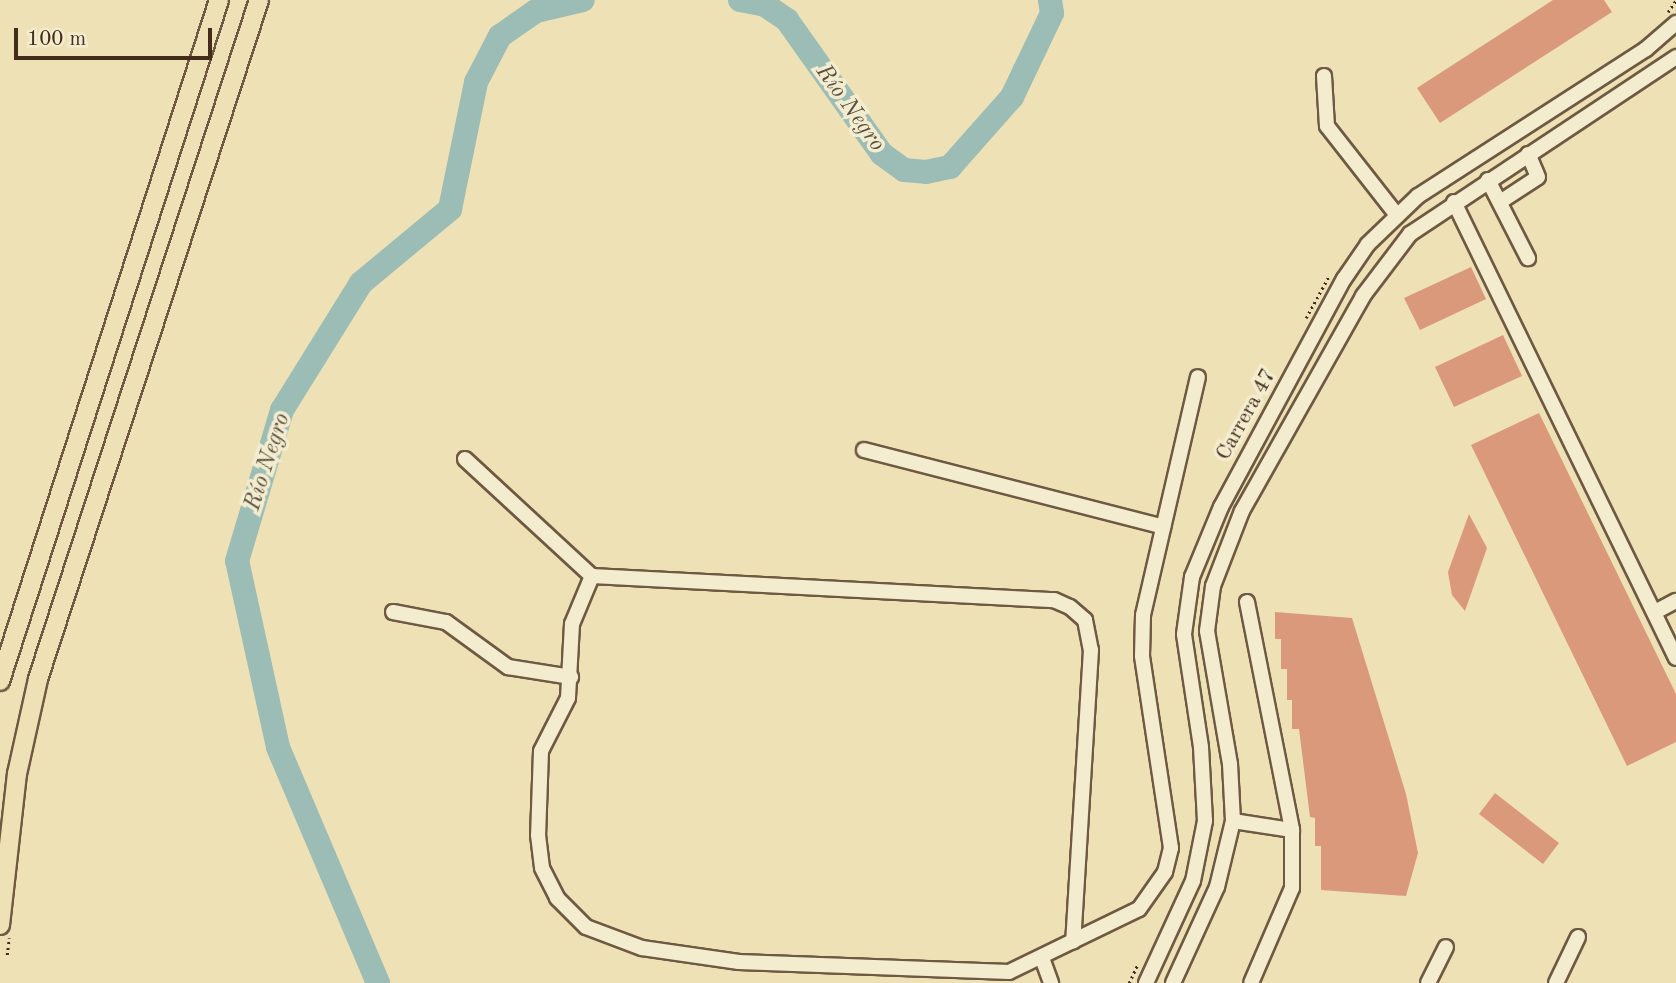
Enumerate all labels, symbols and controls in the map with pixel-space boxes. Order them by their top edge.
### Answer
scale bar [18,14,215,58]
text: 100 m [27,29,86,50]
water label: Río Negro [809,59,891,157]
street label: Carrera 47 [1212,365,1282,465]
water label: Río Negro [239,410,297,514]

